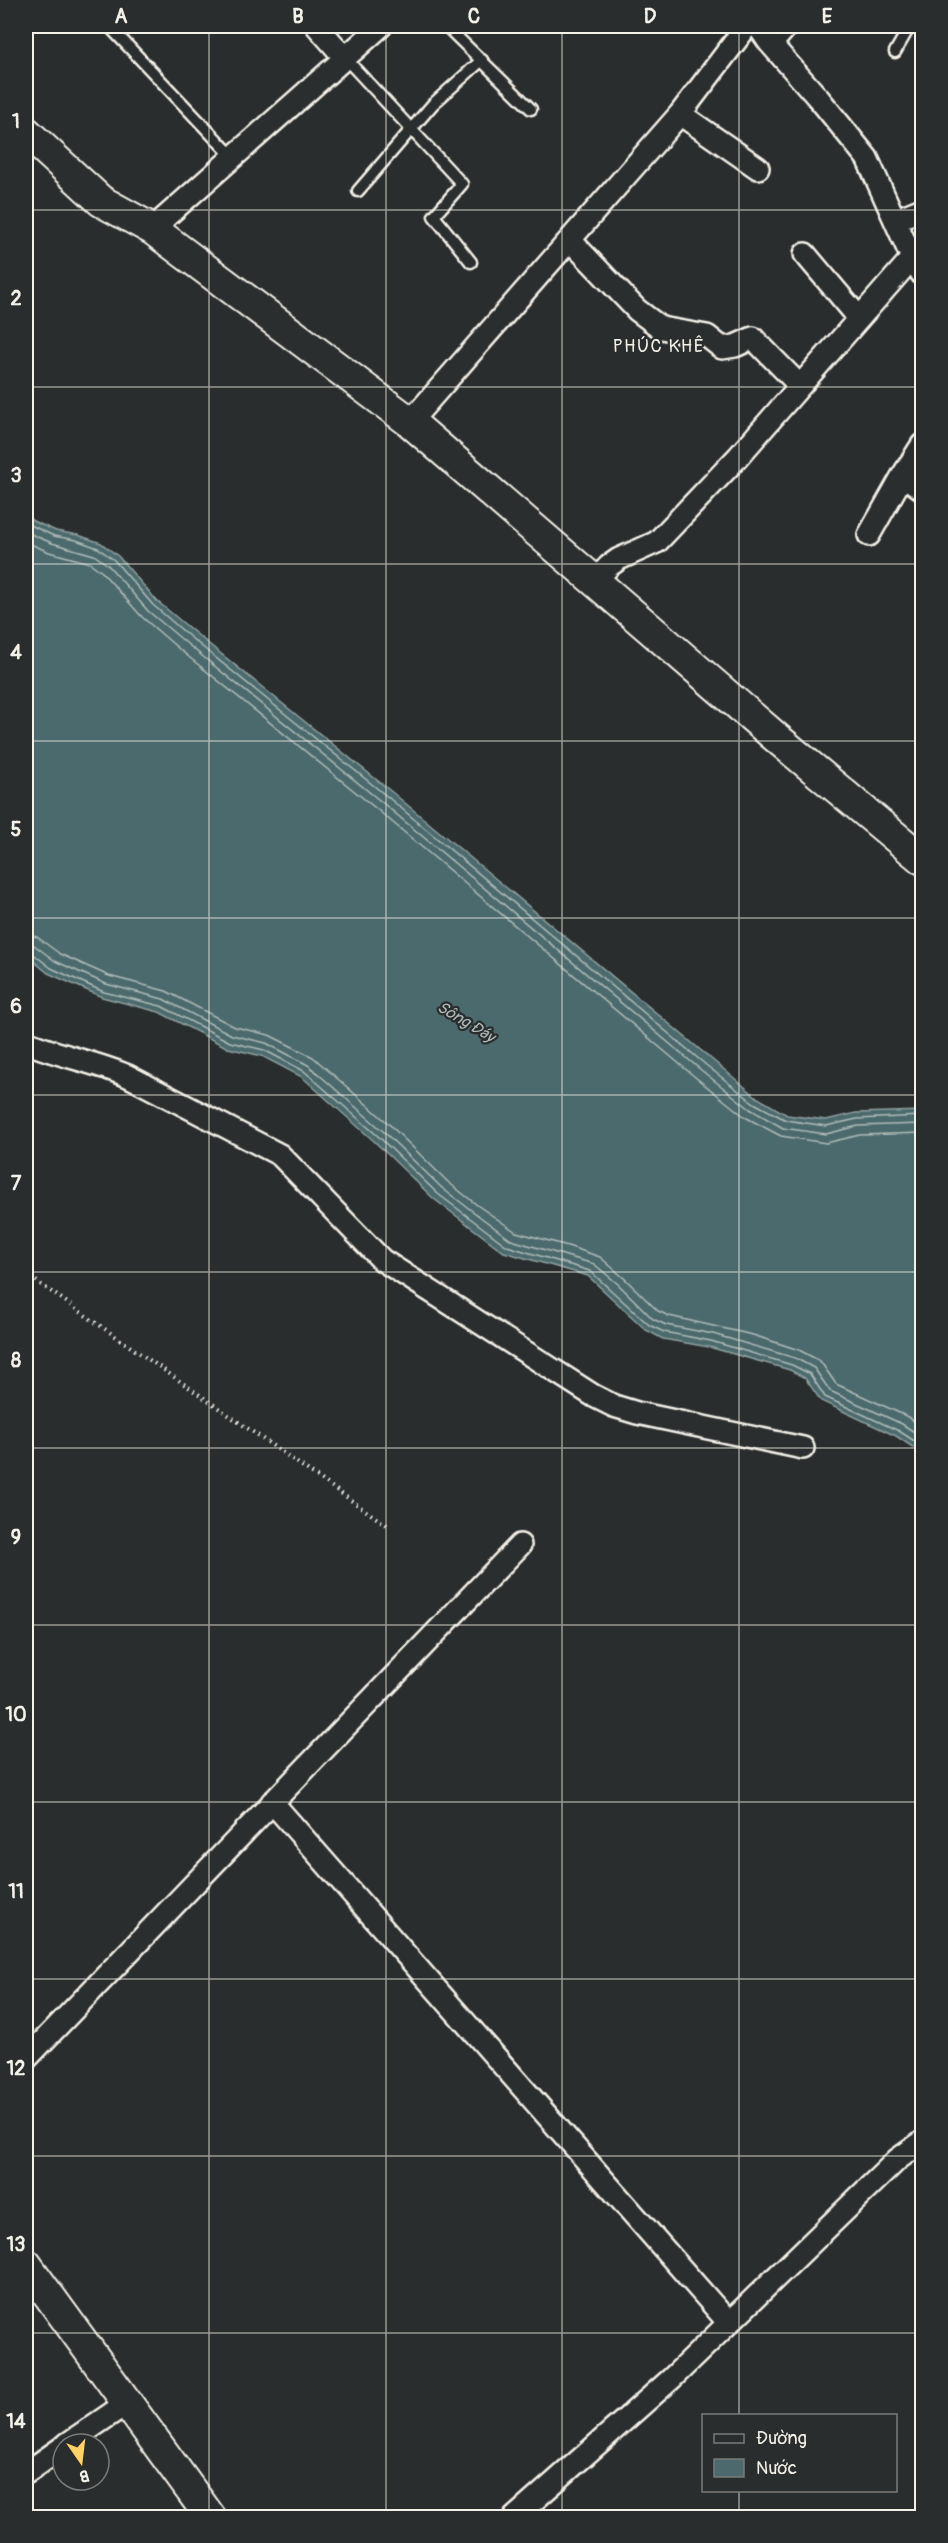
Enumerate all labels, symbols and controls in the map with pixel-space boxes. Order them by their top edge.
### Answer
text: A [115,4,128,29]
text: B [292,4,304,29]
text: C [468,4,480,29]
text: D [644,4,657,29]
text: E [822,4,833,29]
text: 1 [12,109,20,134]
text: 2 [10,286,22,311]
district label: PHÚC KHÊ [613,335,705,358]
text: 3 [10,463,22,488]
text: 4 [10,640,22,665]
text: 5 [11,817,22,842]
text: 6 [10,994,22,1019]
water label: Sông Đáy [434,997,500,1048]
text: 7 [11,1171,22,1196]
text: 8 [11,1348,21,1373]
text: 9 [11,1525,21,1550]
text: 10 [5,1702,27,1727]
text: 11 [8,1879,24,1904]
text: 12 [7,2056,26,2081]
text: 13 [7,2232,25,2257]
text: 14 [6,2409,26,2434]
legend [702,2414,897,2492]
text: Đường [756,2427,807,2450]
north arrow [51,2432,111,2492]
text: Nước [756,2457,797,2480]
text: B [78,2465,91,2486]

